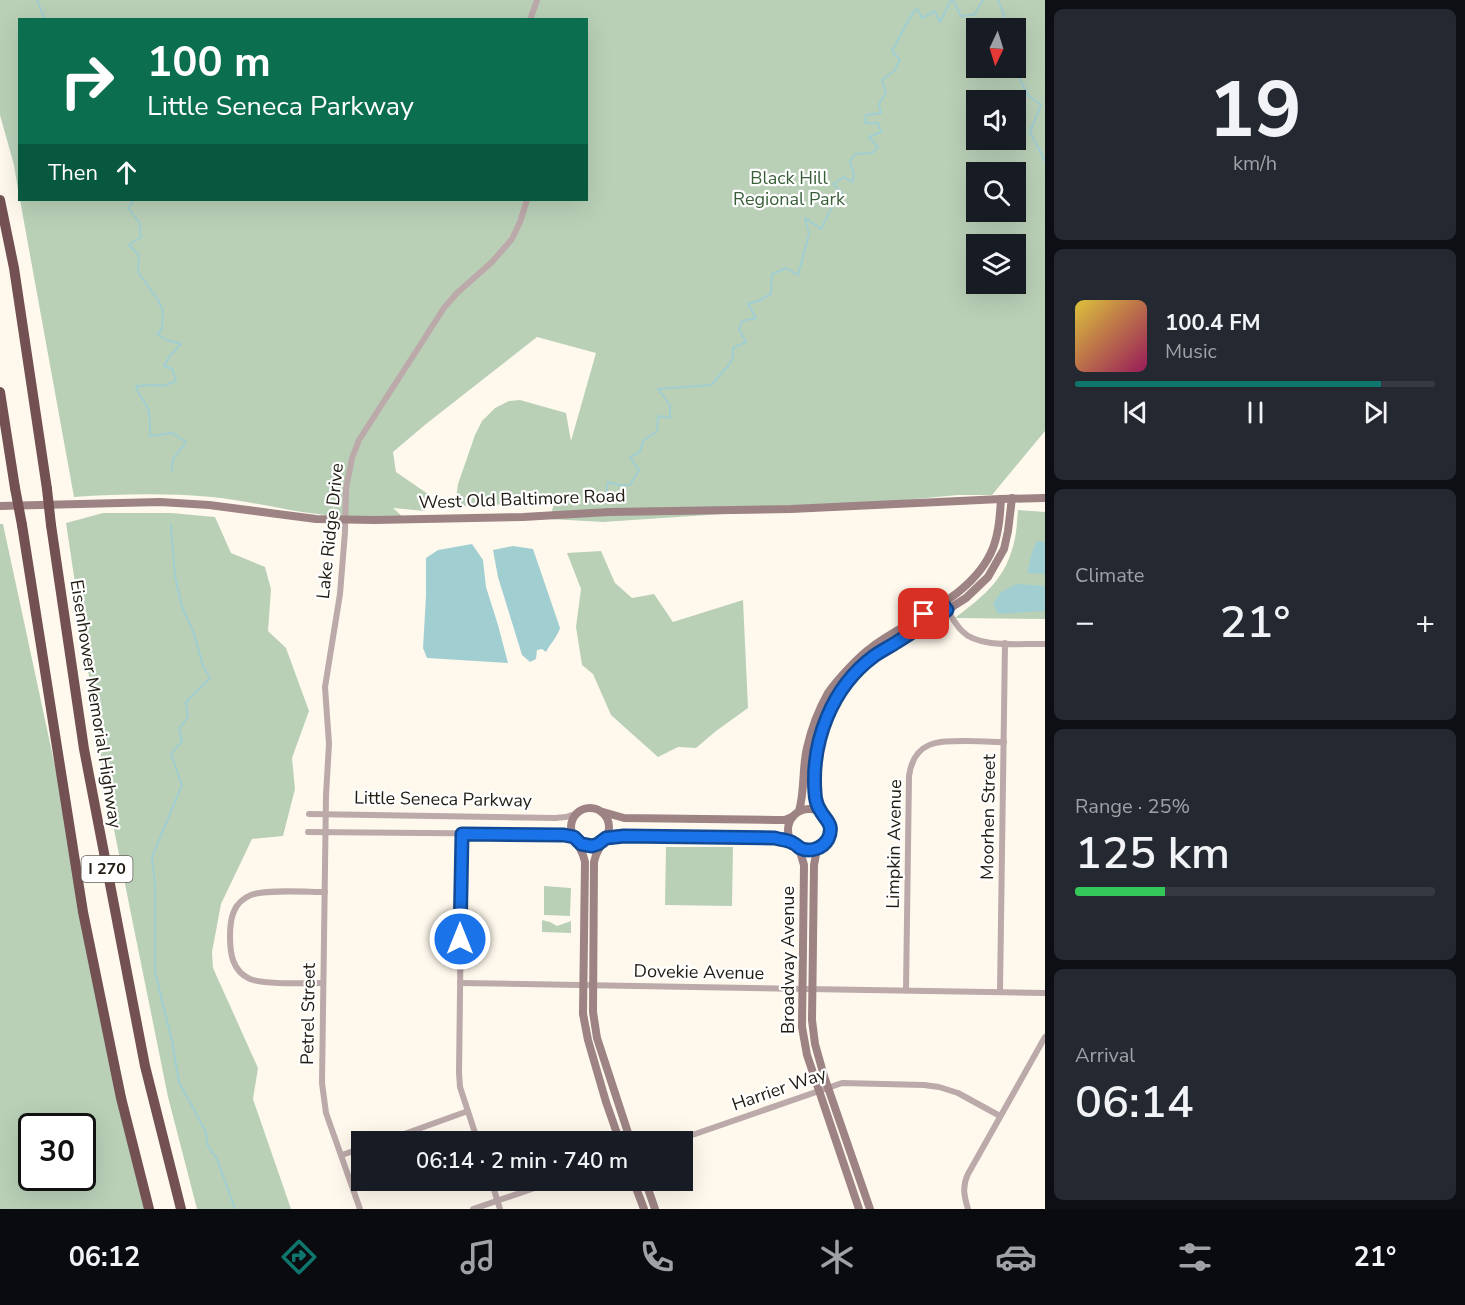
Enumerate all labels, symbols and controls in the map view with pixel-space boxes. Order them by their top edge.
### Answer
north arrow [966,18,1026,78]
map controls [966,18,1026,294]
text: 100 m [147,34,271,91]
icon: right [48,42,126,120]
text: 19 [1208,57,1302,164]
text: Little Seneca Parkway [147,88,414,125]
button: sound [966,90,1026,150]
text: km/h [1233,150,1277,177]
icon: ahead [110,156,143,189]
text: Then [48,158,98,188]
button: search [966,162,1026,222]
park label: Black Hill Regional Park [733,166,846,211]
button: layers [966,234,1026,294]
text: 100.4 FM [1165,308,1261,338]
text: Music [1165,338,1217,365]
icon: previous [1119,396,1152,429]
icon: pause [1239,396,1272,429]
icon: next [1359,396,1392,429]
street label: Lake Ridge Drive [311,462,349,600]
street label: West Old Baltimore Road [418,483,626,515]
text: Climate [1075,562,1144,589]
street label: Eisenhower Memorial Highway [64,578,128,831]
pin [898,588,949,639]
text: 21° [1220,592,1290,653]
icon: arrive [907,597,940,630]
text: − [1075,600,1095,645]
text: + [1415,600,1435,645]
street label: Moorhen Street [975,753,1001,880]
street label: Limpkin Avenue [881,779,907,909]
street label: Little Seneca Parkway [354,785,533,813]
text: Range · 25% [1075,793,1190,820]
text: 125 km [1075,823,1230,884]
road number: I 270 [82,856,132,882]
street label: Broadway Avenue [776,886,800,1034]
position arrow [428,907,492,971]
street label: Dovekie Avenue [634,959,764,985]
street label: Petrel Street [295,962,321,1065]
text: Arrival [1075,1042,1135,1069]
street label: Harrier Way [729,1061,830,1116]
text: 06:14 [1075,1072,1194,1133]
speed limit sign: 30 [18,1113,96,1191]
text: 06:14 · 2 min · 740 m [416,1146,628,1176]
icon: directions [278,1236,320,1278]
icon: music [457,1236,499,1278]
icon: phone [636,1236,678,1278]
icon: climate [816,1236,858,1278]
icon: car [995,1236,1037,1278]
icon: filters [1174,1236,1216,1278]
text: 06:12 [69,1239,140,1276]
text: 21° [1354,1239,1396,1276]

